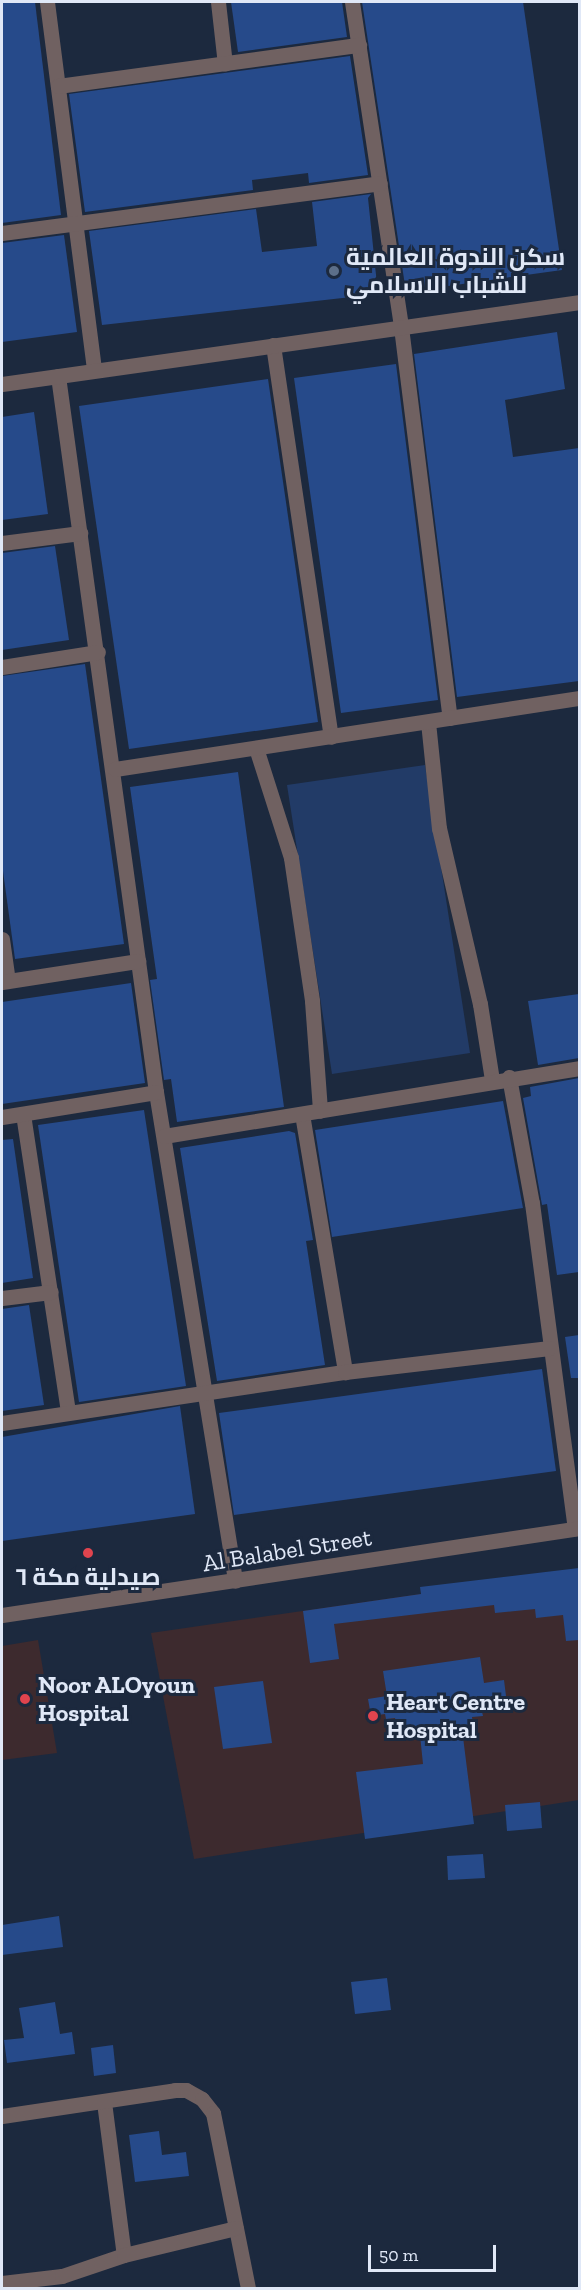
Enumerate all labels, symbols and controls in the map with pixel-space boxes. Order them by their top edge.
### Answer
place label: سكن الندوة العالمية للشباب الاسلامي [346,243,565,299]
marker: سكن الندوة العالمية للشباب الاسلامي [327,264,341,278]
street label: Al Balabel Street [200,1522,374,1578]
marker: صيدلية مكة ٦ [81,1546,95,1560]
place label: صيدلية مكة ٦ [15,1563,161,1591]
place label: Noor ALOyoun Hospital [38,1671,196,1727]
place label: Heart Centre Hospital [386,1688,525,1744]
marker: Noor ALOyoun Hospital [16,1690,34,1708]
marker: Heart Centre Hospital [364,1707,382,1725]
scale bar [371,2233,498,2271]
text: 50 m [379,2244,418,2266]

